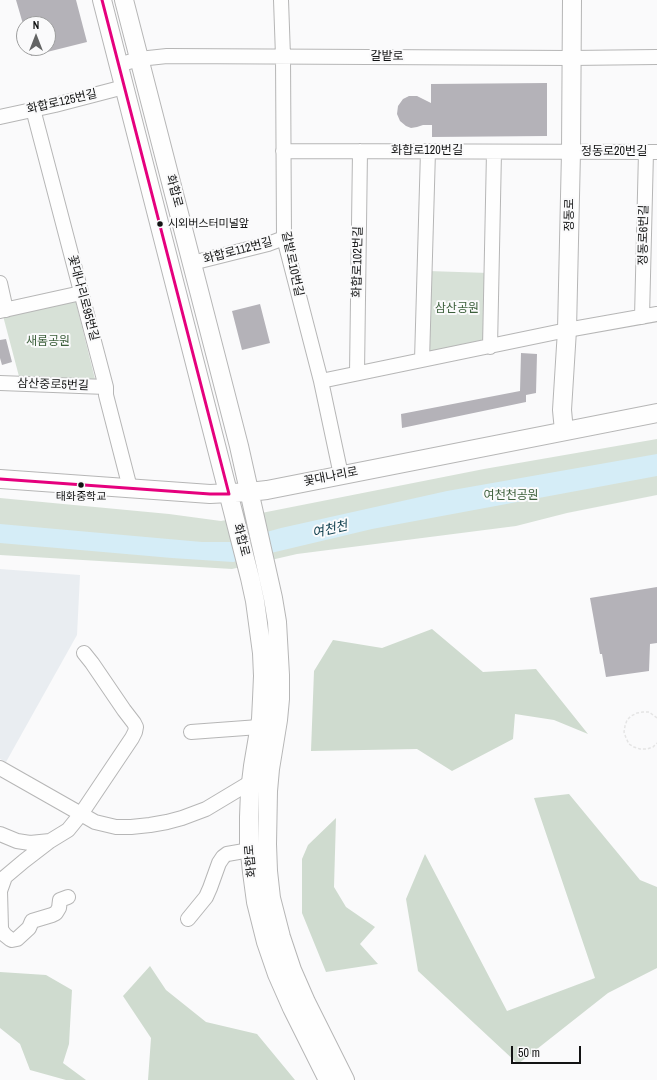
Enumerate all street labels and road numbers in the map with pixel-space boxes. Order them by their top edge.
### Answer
street label: 갈밭로 [370,50,404,64]
street label: 화합로125번길 [25,87,99,117]
street label: 화합로120번길 [391,144,463,158]
street label: 정동로20번길 [581,145,647,159]
street label: 화합로 [163,173,185,209]
street label: 정동로 [563,198,577,232]
street label: 정동로6번길 [636,205,652,265]
street label: 화합로102번길 [350,226,366,298]
street label: 갈밭로10번길 [278,230,306,298]
street label: 화합로112번길 [202,235,274,267]
street label: 꽃대나리로95번길 [65,254,101,342]
street label: 삼산중로5번길 [17,377,89,393]
street label: 꽃대나리로 [303,465,359,489]
street label: 화합로 [230,522,252,558]
street label: 화합로 [242,844,260,878]

